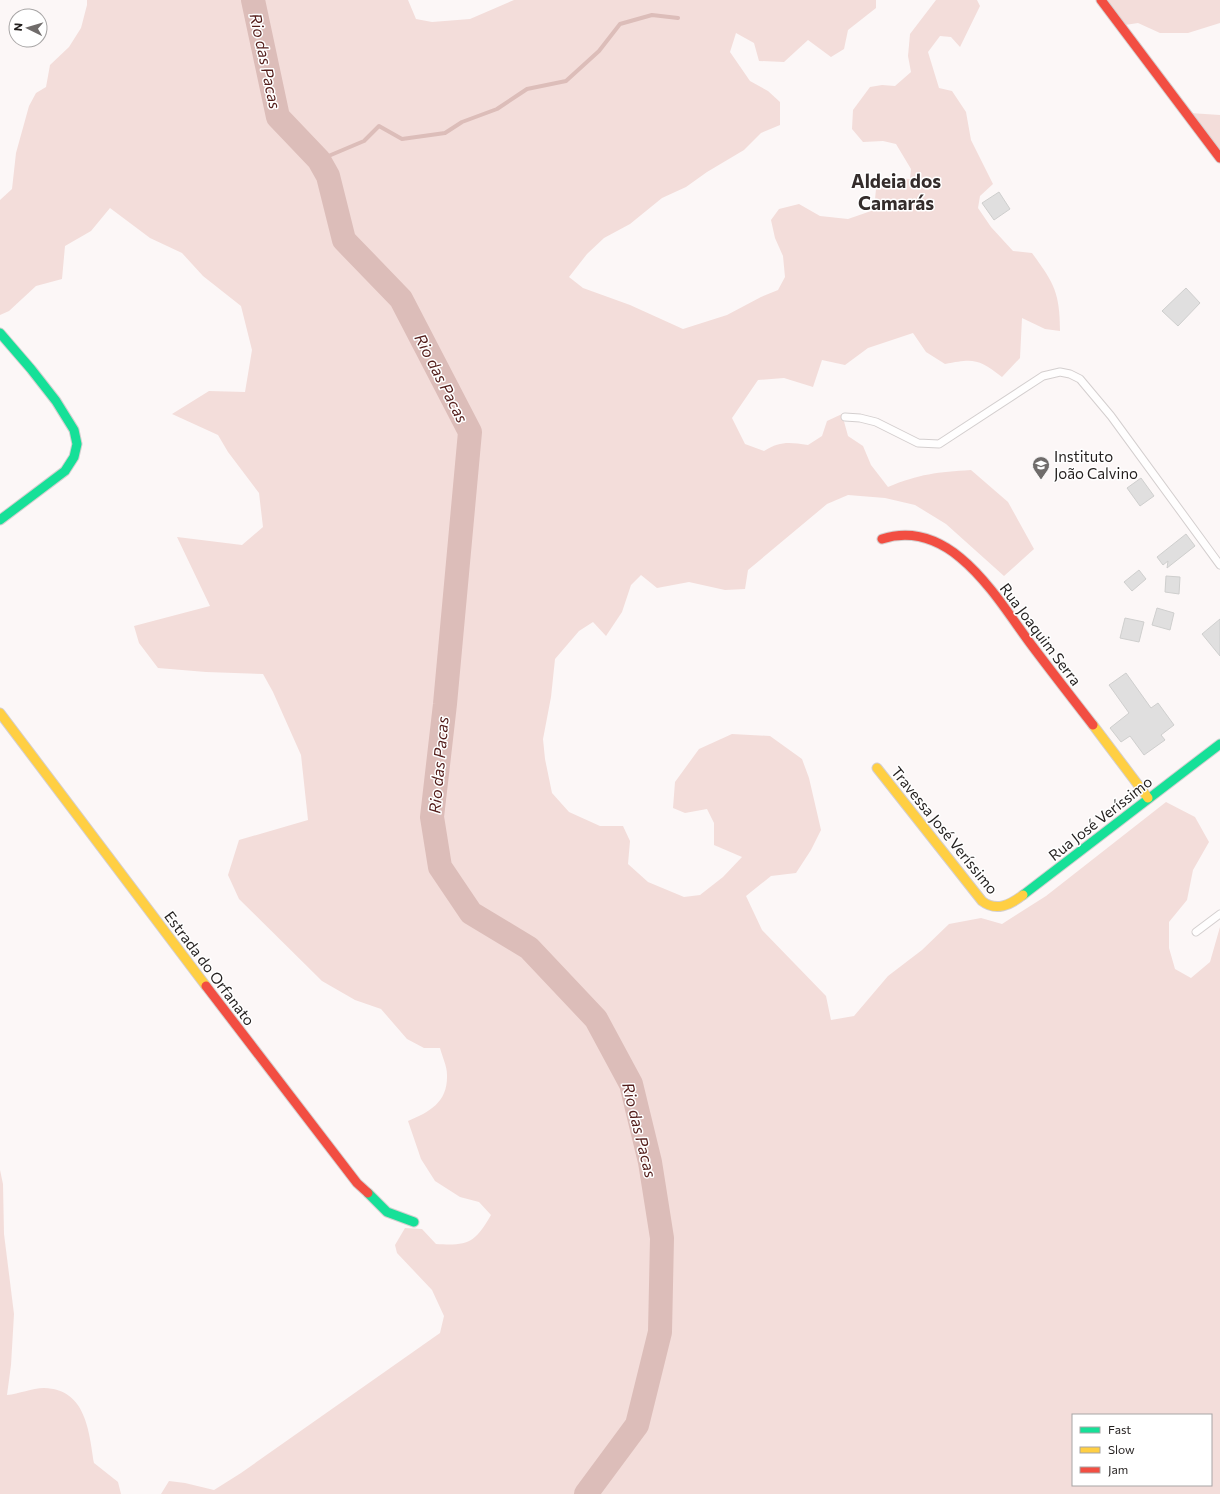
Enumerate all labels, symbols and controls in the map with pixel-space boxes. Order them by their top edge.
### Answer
north arrow [8,8,48,48]
water label: Rio das Pacas [247,11,285,111]
text: N [11,22,24,32]
district label: Aldeia dos Camarás [851,169,941,214]
water label: Rio das Pacas [411,330,473,426]
place label: Instituto João Calvino [1054,447,1138,482]
school or university icon: Instituto João Calvino [1031,455,1051,480]
street label: Rua Joaquim Serra [997,579,1085,689]
water label: Rio das Pacas [424,716,452,814]
street label: Travessa José Veríssimo [888,763,1002,897]
street label: Rua José Veríssimo [1045,772,1155,864]
street label: Estrada do Orfanato [161,907,259,1029]
water label: Rio das Pacas [619,1080,661,1180]
legend [1072,1414,1212,1486]
text: Fast [1108,1422,1131,1436]
text: Slow [1108,1442,1135,1456]
text: Jam [1108,1462,1128,1477]

